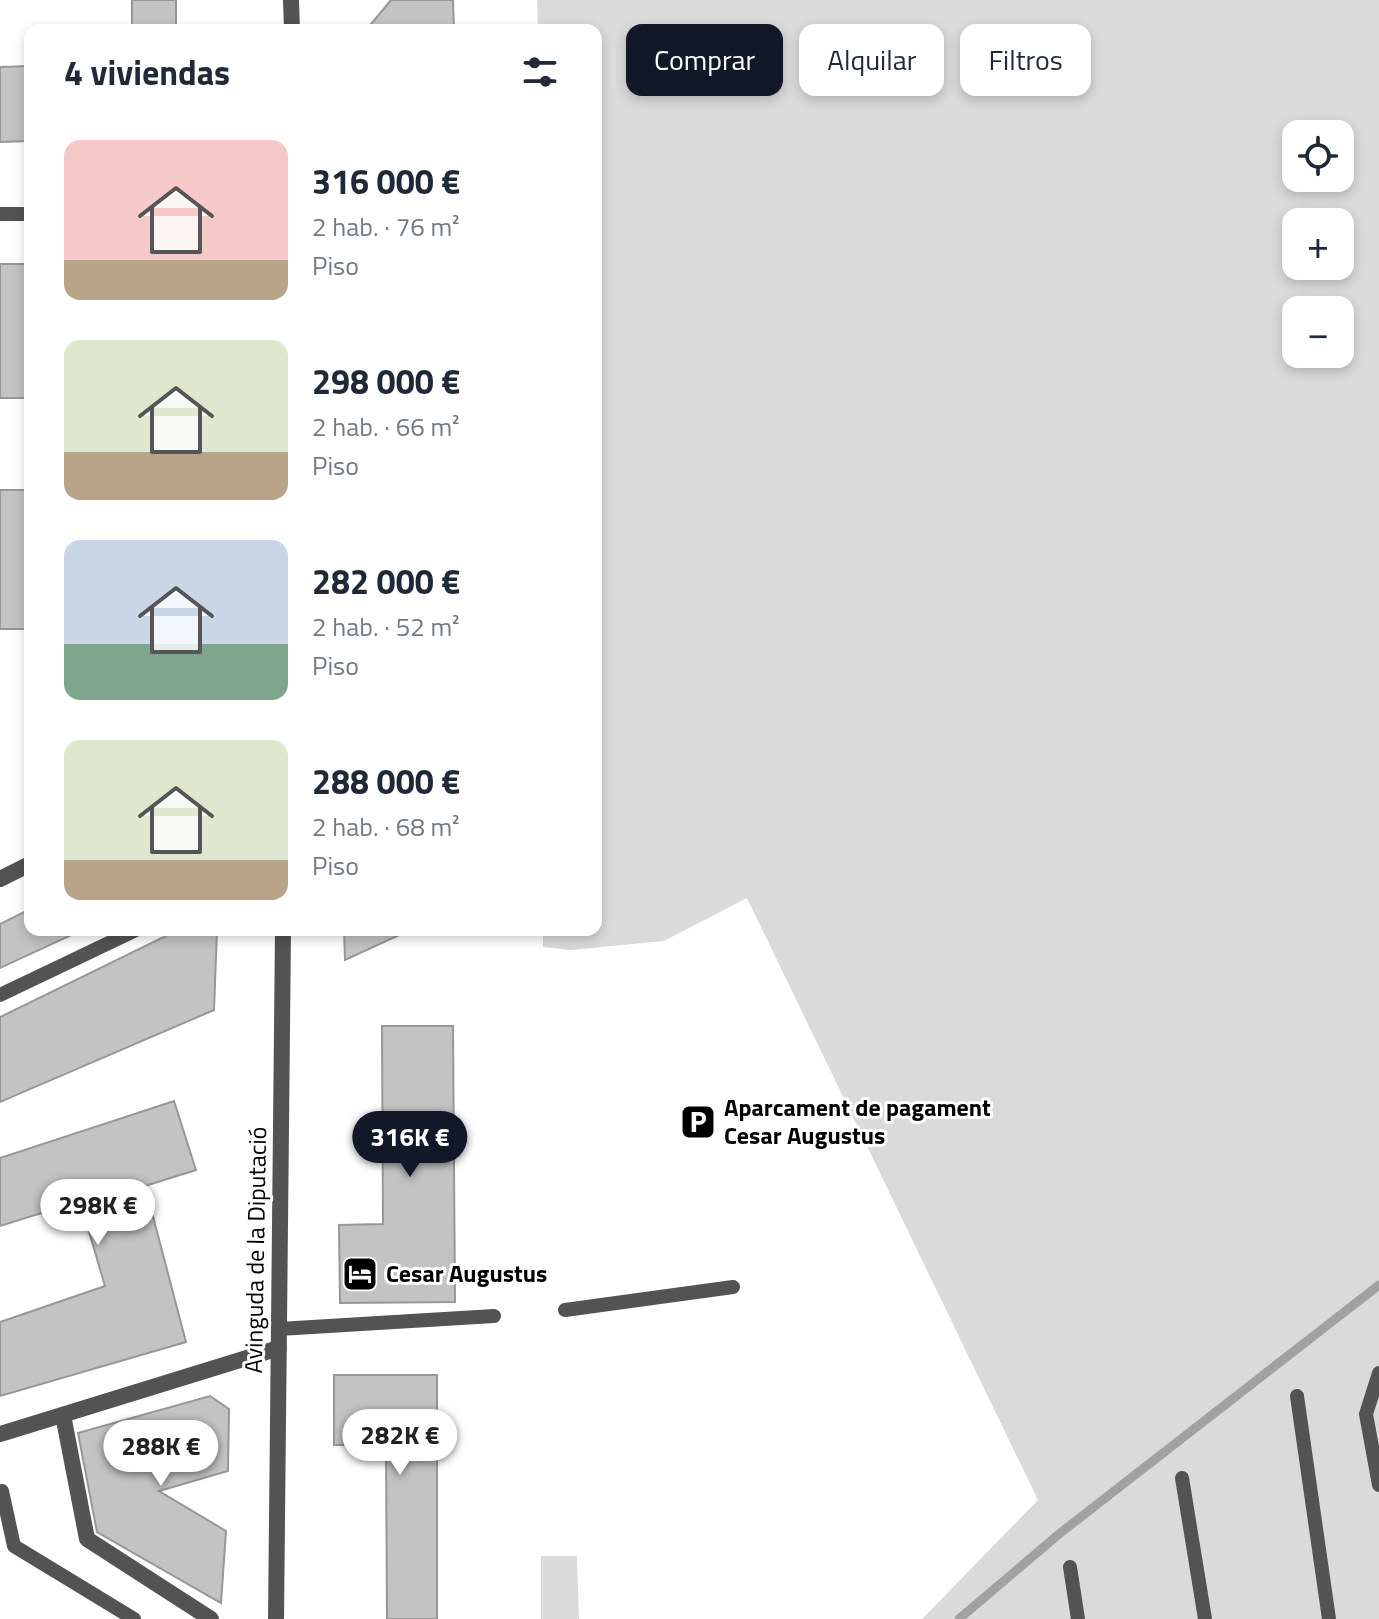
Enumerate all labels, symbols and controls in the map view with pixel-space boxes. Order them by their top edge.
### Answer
chip: Comprar [626,24,783,96]
chip: Alquilar [799,24,944,96]
chip: Filtros [960,24,1091,96]
text: 4 viviendas [64,46,230,98]
icon: filters [518,50,562,94]
map controls [1282,120,1354,368]
button: locate [1282,120,1354,192]
text: 316 000 € [312,155,460,207]
icon: home [128,172,224,268]
text: 2 hab. · 76 m² [312,207,460,246]
button: + [1282,208,1354,280]
text: Piso [312,246,359,285]
button: − [1282,296,1354,368]
text: 298 000 € [312,355,460,407]
icon: home [128,372,224,468]
text: 2 hab. · 66 m² [312,407,460,446]
text: Piso [312,446,359,485]
text: 282 000 € [312,555,460,607]
icon: home [128,572,224,668]
text: 2 hab. · 52 m² [312,607,460,646]
text: Piso [312,646,359,685]
text: 288 000 € [312,755,460,807]
icon: home [128,772,224,868]
text: 2 hab. · 68 m² [312,807,460,846]
text: Piso [312,846,359,885]
place label: Aparcament de pagament Cesar Augustus [724,1089,991,1153]
parking icon: Aparcament de pagament Cesar Augustus [679,1103,717,1141]
pin: 316K € [345,1111,475,1179]
text: 316K € [370,1117,450,1156]
street label: Avinguda de la Diputació [235,1126,275,1374]
pin: 298K € [33,1179,163,1247]
text: 298K € [58,1185,138,1224]
hotel icon: Cesar Augustus [341,1255,379,1293]
place label: Cesar Augustus [386,1255,547,1291]
pin: 282K € [335,1409,465,1477]
text: 282K € [360,1415,440,1454]
pin: 288K € [96,1420,226,1488]
text: 288K € [121,1426,201,1465]

